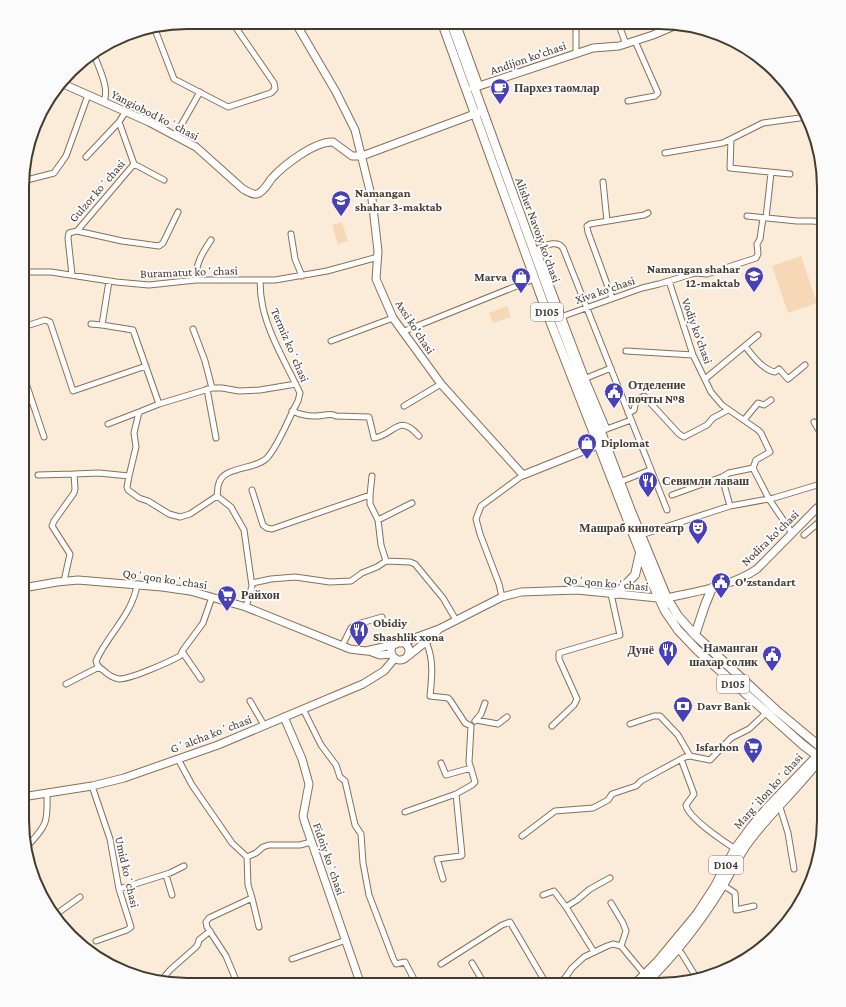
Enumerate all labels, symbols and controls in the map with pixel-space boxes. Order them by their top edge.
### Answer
street label: Andijon ko'chasi [488,38,568,78]
cafe icon: Пархез таомлар [489,77,511,105]
place label: Пархез таомлар [514,81,600,95]
street label: Yangiobod koʻchasi [109,87,201,143]
street label: Gulzor koʻchasi [66,157,128,225]
street label: Alisher Navoiy ko'chasi [512,176,564,284]
place label: Namangan shahar 3-maktab [355,186,443,214]
school or university icon: Namangan shahar 3-maktab [330,189,352,217]
place label: Namangan shahar 12-maktab [647,262,740,290]
street label: Buramatut koʻchasi [140,263,238,281]
school or university icon: Namangan shahar 12-maktab [743,265,765,293]
shop icon: Marva [510,266,532,294]
place label: Marva [474,270,507,284]
street label: Xiva ko'chasi [573,273,637,307]
street label: Vodiy ko'chasi [679,296,715,366]
street label: Axsi ko'chasi [392,297,438,357]
road number: D105 [531,303,563,321]
street label: Termiz koʻchasi [268,306,312,384]
place label: Отделение почты №8 [628,378,686,406]
public building icon: Отделение почты №8 [603,381,625,409]
shop icon: Diplomat [576,432,598,460]
place label: Diplomat [601,436,650,450]
restaurant icon: Севимли лаваш [637,470,659,498]
place label: Севимли лаваш [662,474,749,488]
street label: Nodira ko'chasi [738,507,802,569]
theatre icon: Машраб кинотеатр [687,517,709,545]
place label: Машраб кинотеатр [579,521,684,535]
street label: Qoʻqon koʻchasi [122,566,208,592]
public building icon: O'zstandart [710,571,732,599]
street label: Qoʻqon koʻchasi [563,572,649,594]
place label: O'zstandart [735,575,796,589]
supermarket icon: Райхон [216,584,238,612]
place label: Райхон [241,588,280,602]
place label: Obidiy Shashlik xona [373,616,444,644]
restaurant icon: Obidiy Shashlik xona [348,619,370,647]
restaurant icon: Дунё [657,639,679,667]
place label: Наманган шахар солик [689,641,758,669]
place label: Дунё [628,643,655,657]
public building icon: Наманган шахар солик [761,644,783,672]
road number: D105 [717,675,749,693]
bank icon: Davr Bank [672,695,694,723]
place label: Davr Bank [697,699,751,713]
street label: Gʻalcha koʻchasi [168,712,254,756]
supermarket icon: Isfarhon [742,736,764,764]
place label: Isfarhon [696,740,739,754]
street label: Margʻilon koʻchasi [730,750,806,832]
street label: Fidoiy koʻchasi [310,821,348,897]
street label: Umid koʻchasi [112,835,142,909]
road number: D104 [709,856,743,874]

